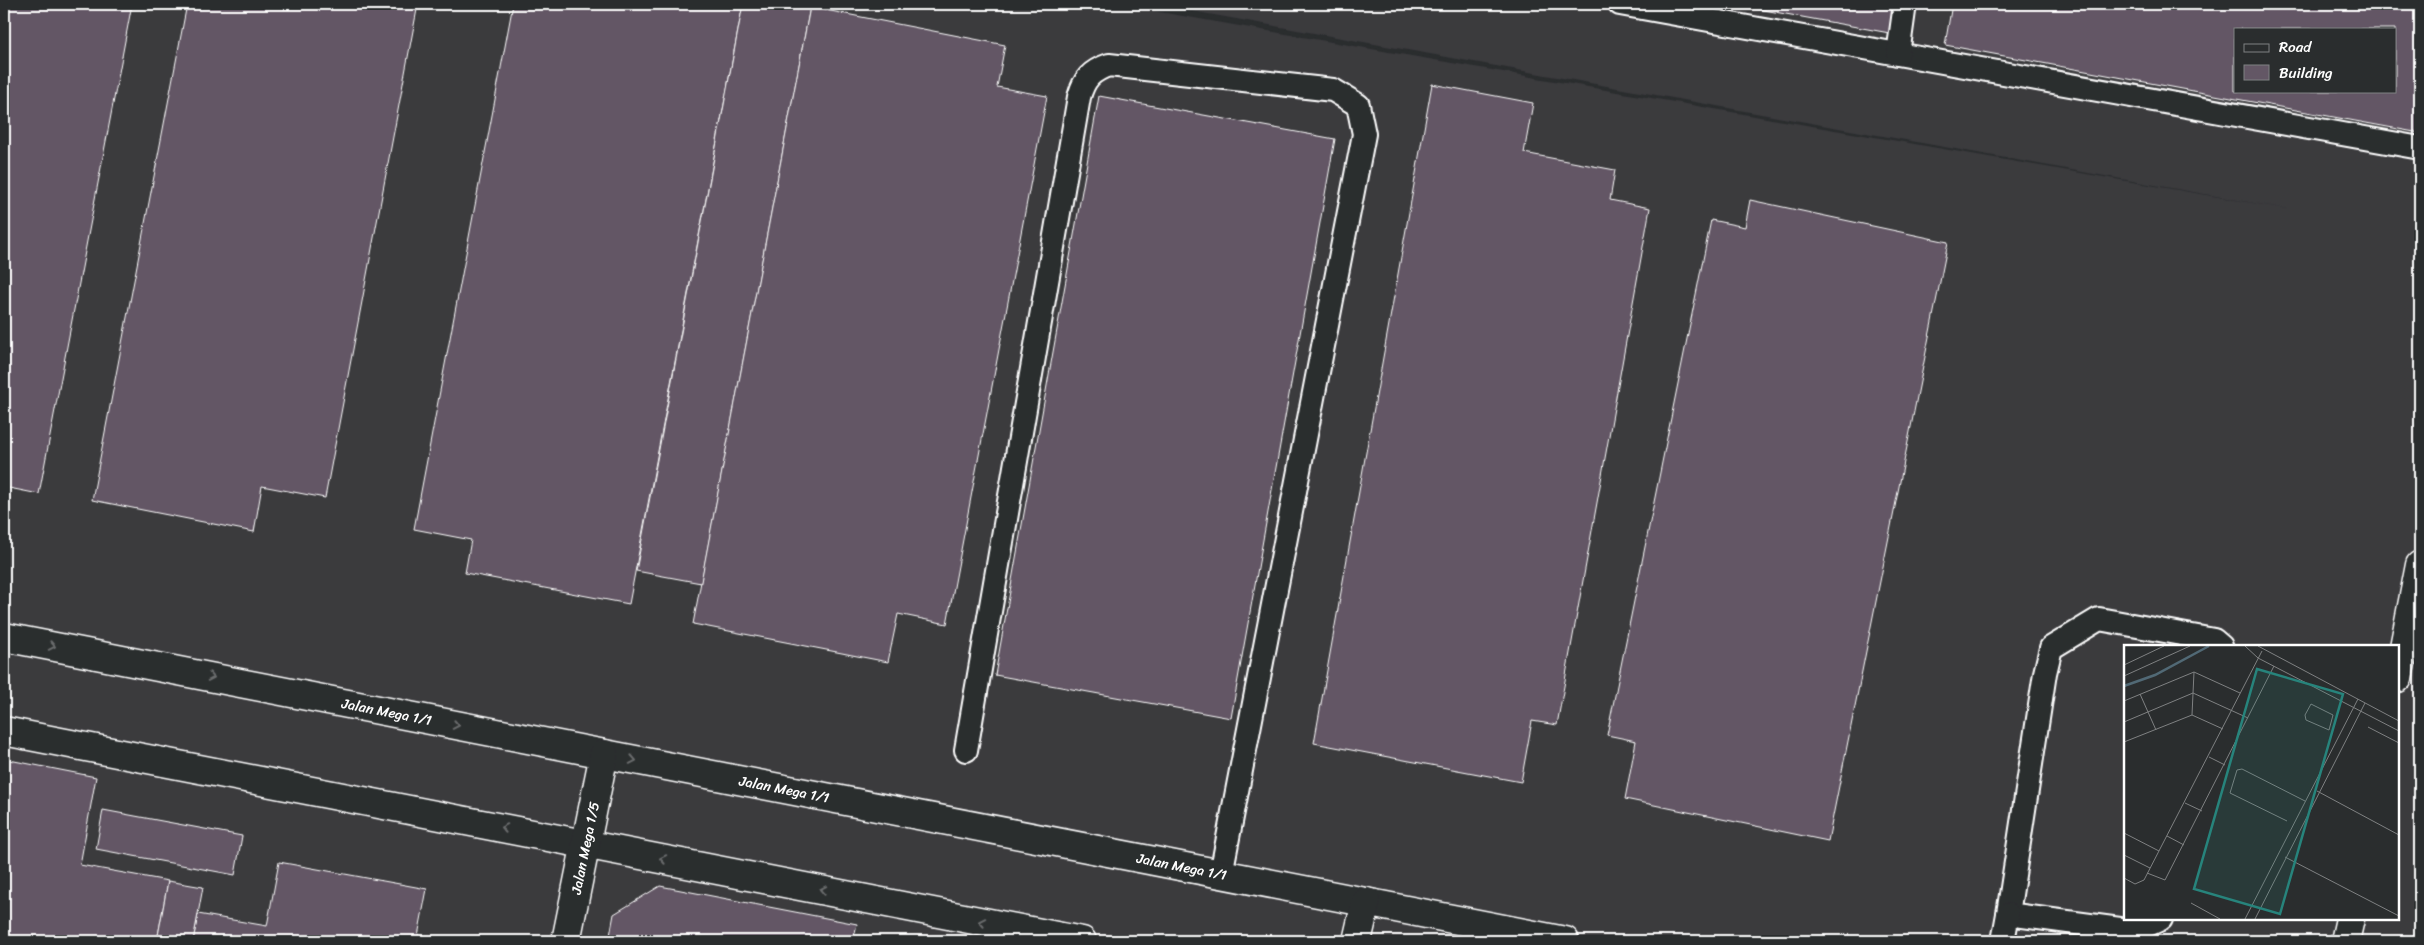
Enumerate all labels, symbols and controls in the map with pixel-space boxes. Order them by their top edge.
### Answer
legend [2234,28,2396,92]
text: Road [2279,34,2312,60]
text: Building [2279,60,2333,86]
one-way arrow [47,641,56,651]
inset map [2124,645,2399,920]
one-way arrow [207,672,215,682]
street label: Jalan Mega 1/1 [339,690,434,733]
one-way arrow [452,720,461,730]
one-way arrow [629,754,638,764]
street label: Jalan Mega 1/1 [736,768,832,810]
street label: Jalan Mega 1/5 [563,799,607,897]
one-way arrow [499,823,508,834]
street label: Jalan Mega 1/1 [1134,845,1229,887]
one-way arrow [659,855,668,865]
one-way arrow [818,886,827,896]
one-way arrow [978,917,987,927]

